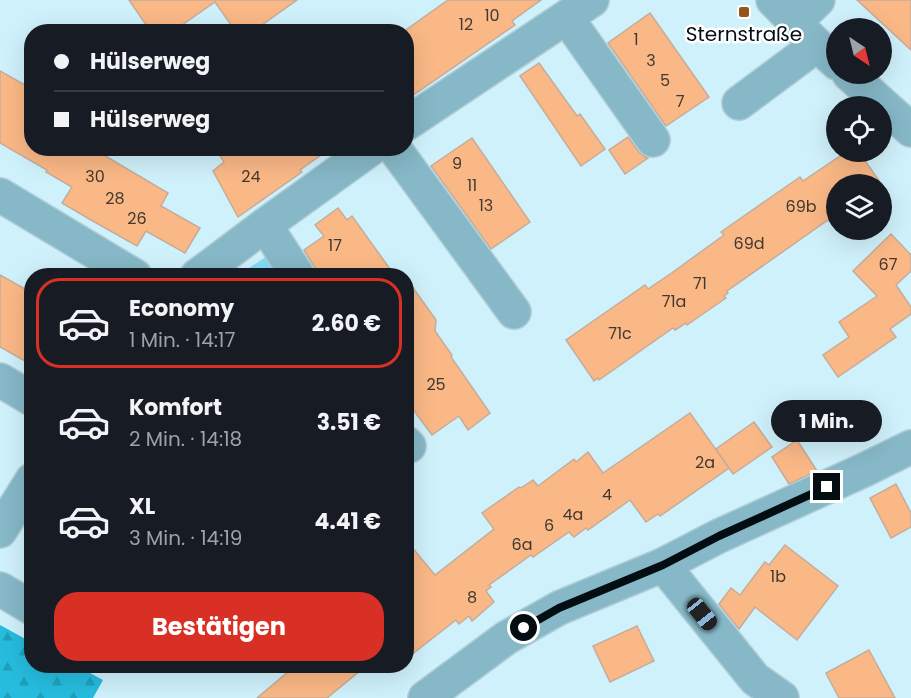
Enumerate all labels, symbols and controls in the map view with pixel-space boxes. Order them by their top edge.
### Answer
house number: 10 [484,4,500,27]
marker: Sternstraße [737,5,751,19]
house number: 12 [459,13,473,36]
north arrow [826,18,892,84]
map controls [826,18,892,240]
place label: Sternstraße [686,20,802,48]
house number: 1 [633,28,639,51]
text: Hülserweg [90,46,210,77]
house number: 3 [646,49,656,72]
house number: 5 [660,69,670,92]
house number: 7 [676,90,685,113]
button: locate [826,96,892,162]
text: Hülserweg [90,104,210,135]
house number: 9 [452,152,462,175]
house number: 30 [85,165,105,188]
house number: 24 [241,165,261,188]
house number: 11 [467,174,477,197]
button: layers [826,174,892,240]
house number: 28 [105,187,125,210]
house number: 13 [479,194,493,217]
house number: 69b [785,195,817,218]
house number: 26 [127,207,147,230]
house number: 69d [733,232,765,255]
house number: 17 [328,234,342,257]
house number: 67 [879,253,898,276]
house number: 71 [693,272,707,295]
house number: 71a [662,290,686,313]
text: Economy [129,293,234,324]
icon: car [57,296,111,350]
text: 2.60 € [312,308,381,339]
house number: 71c [608,322,632,345]
text: 1 Min. · 14:17 [129,326,235,354]
house number: 25 [426,373,446,396]
text: Komfort [129,392,222,423]
icon: car [57,395,111,449]
callout: 1 Min. [772,400,882,442]
text: 3.51 € [317,407,381,438]
text: 1 Min. [799,407,854,435]
text: 2 Min. · 14:18 [129,425,242,453]
house number: 2a [695,451,715,474]
route end [813,473,840,500]
house number: 4 [602,483,612,506]
text: XL [129,491,155,522]
icon: car [57,494,111,548]
house number: 4a [563,503,583,526]
text: 4.41 € [315,506,381,537]
house number: 6 [544,514,554,537]
text: 3 Min. · 14:19 [129,524,242,552]
house number: 6a [512,533,532,556]
house number: 1b [770,565,786,588]
house number: 8 [467,586,477,609]
button: Bestätigen [54,592,384,661]
car [684,594,720,634]
route start [510,614,537,641]

